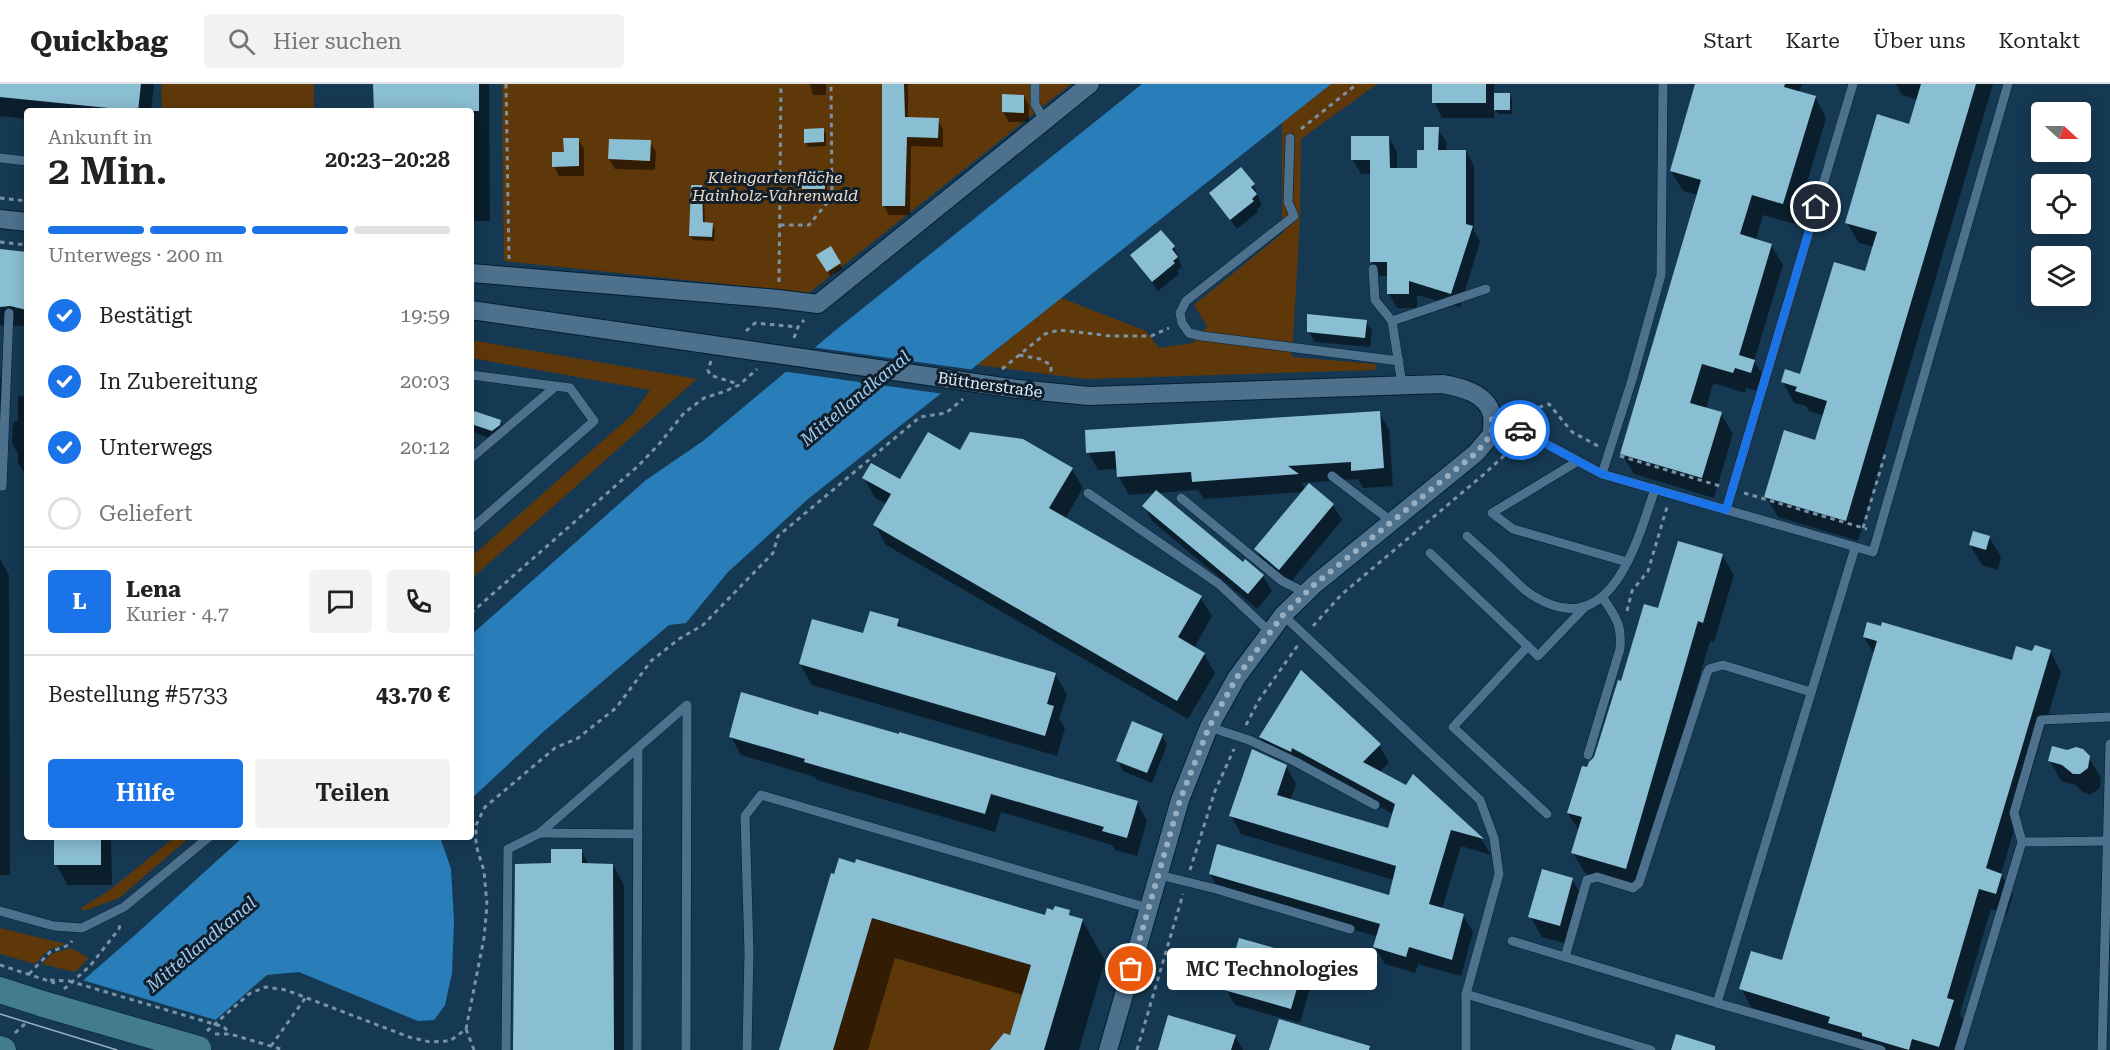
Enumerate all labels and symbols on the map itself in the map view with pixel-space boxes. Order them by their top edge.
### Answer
north arrow [2031,102,2091,162]
park label: Kleingartenfläche Hainholz-Vahrenwald [691,168,858,205]
pin [1790,181,1841,232]
water label: Mittellandkanal [795,346,914,451]
street label: Büttnerstraße [936,368,1044,402]
courier [1490,400,1550,460]
water label: Mittellandkanal [141,892,260,997]
pin [1105,943,1156,994]
callout: MC Technologies [1167,948,1377,990]

